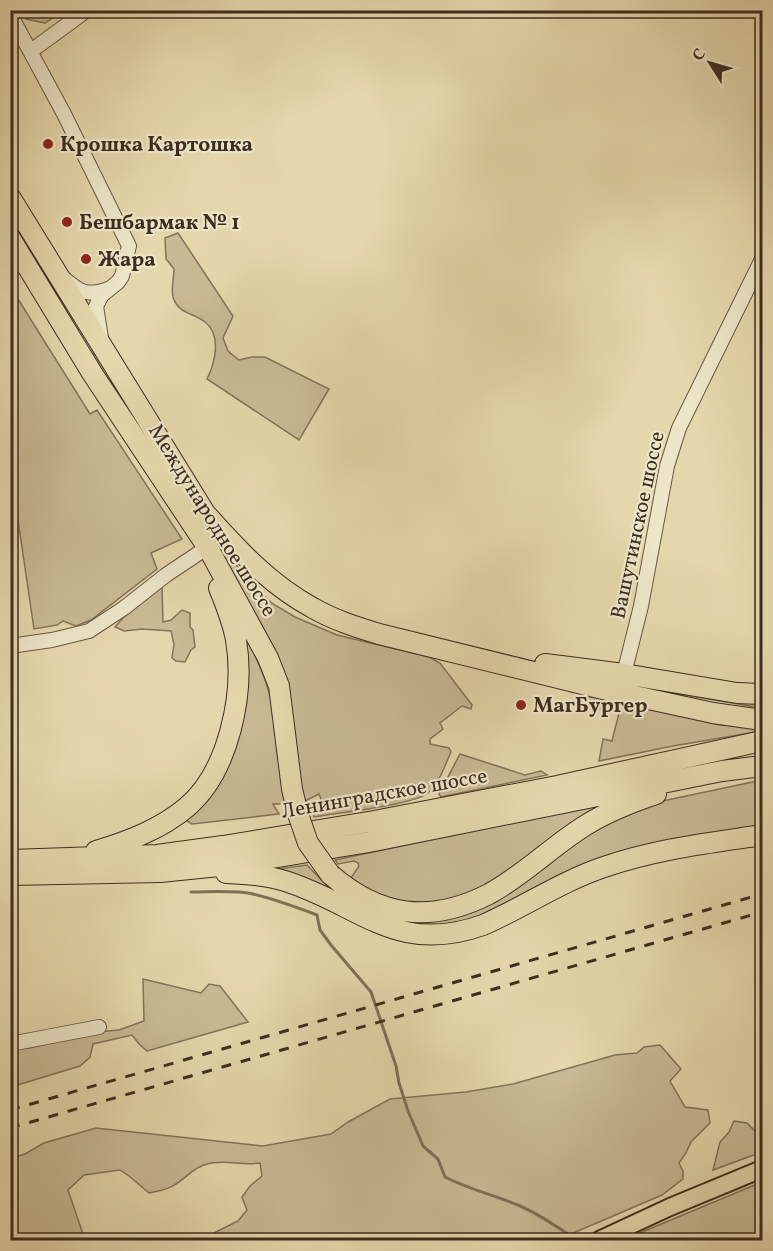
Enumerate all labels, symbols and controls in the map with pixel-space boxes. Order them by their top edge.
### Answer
north arrow [680,33,740,93]
text: С [688,44,712,66]
place label: Крошка Картошка [60,131,253,160]
marker: Крошка Картошка [41,137,55,151]
place label: Бешбармак № 1 [79,209,240,238]
marker: Бешбармак № 1 [60,215,74,229]
place label: Жара [98,246,156,275]
marker: Жара [79,252,93,266]
street label: Международное шоссе [141,419,283,623]
street label: Вашутинское шоссе [604,429,673,622]
place label: МагБургер [533,692,648,721]
marker: МагБургер [514,698,528,712]
street label: Ленинградское шоссе [279,762,490,827]

